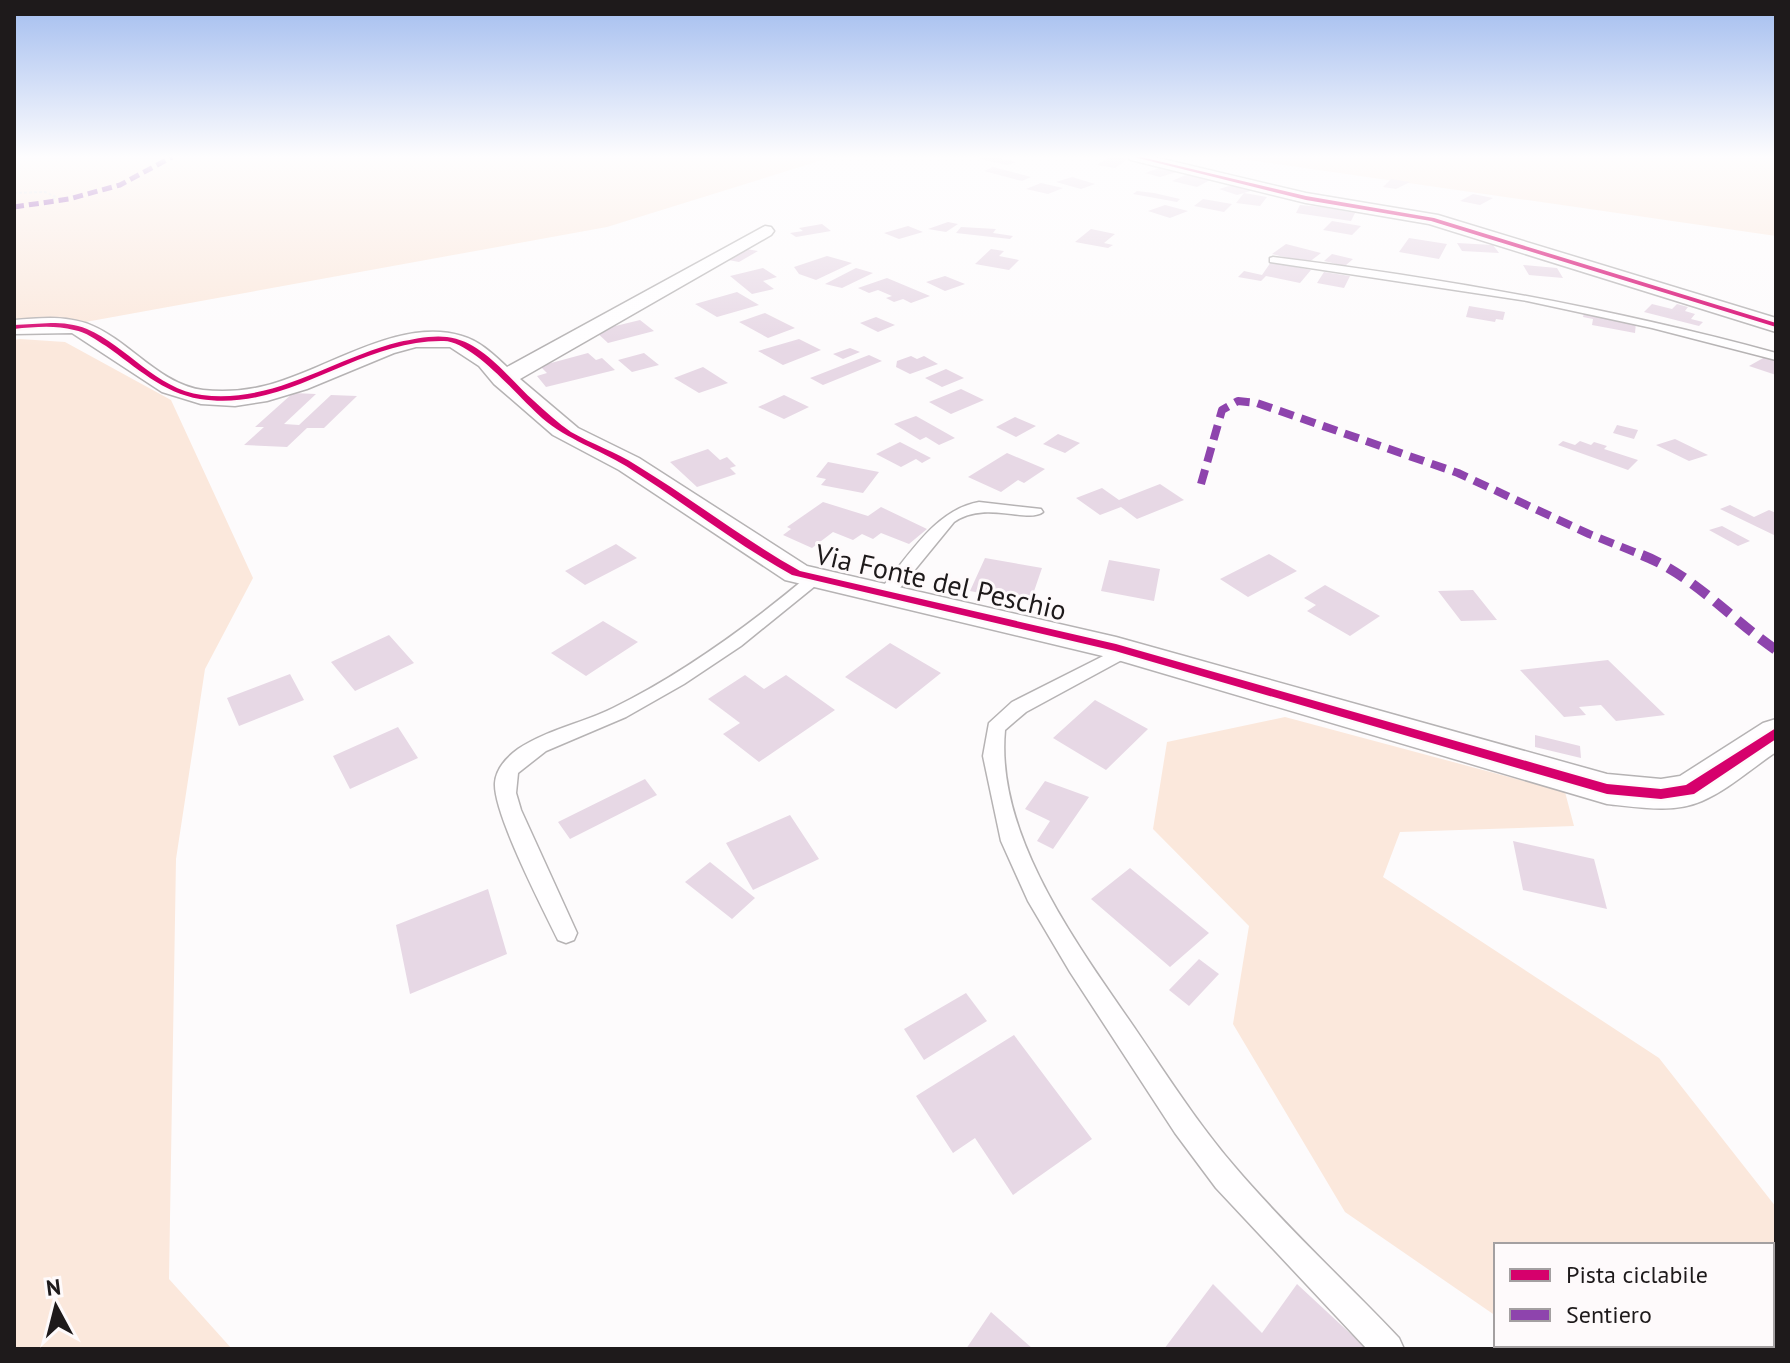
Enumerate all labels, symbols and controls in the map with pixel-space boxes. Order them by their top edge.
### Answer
street label: Via Fonte del Peschio [811,534,1070,628]
legend [1494,1243,1774,1347]
text: Pista ciclabile [1566,1259,1708,1290]
north arrow [16,1267,96,1347]
text: N [45,1272,62,1302]
text: Sentiero [1566,1299,1652,1330]

